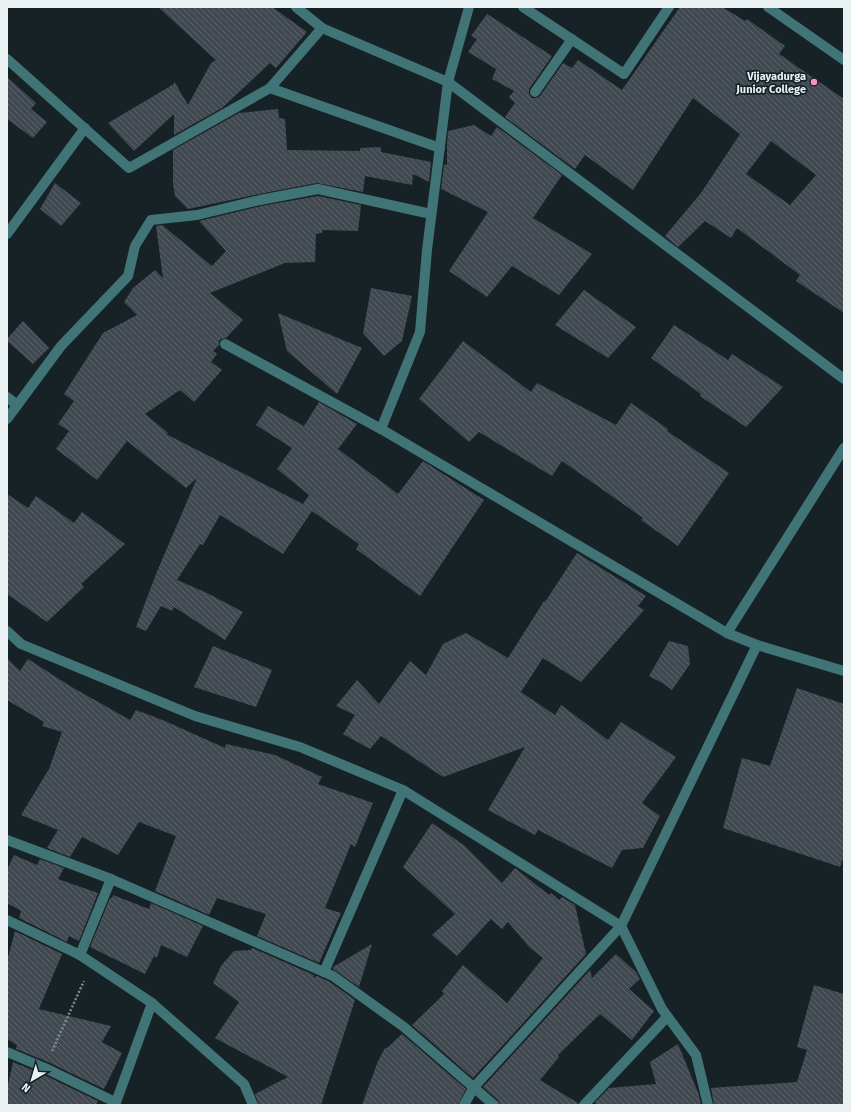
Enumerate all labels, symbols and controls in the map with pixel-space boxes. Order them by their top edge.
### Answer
place label: Vijayadurga Junior College [735,70,806,96]
marker: Vijayadurga Junior College [809,77,819,87]
north arrow [12,1060,52,1100]
text: N [19,1080,33,1095]

